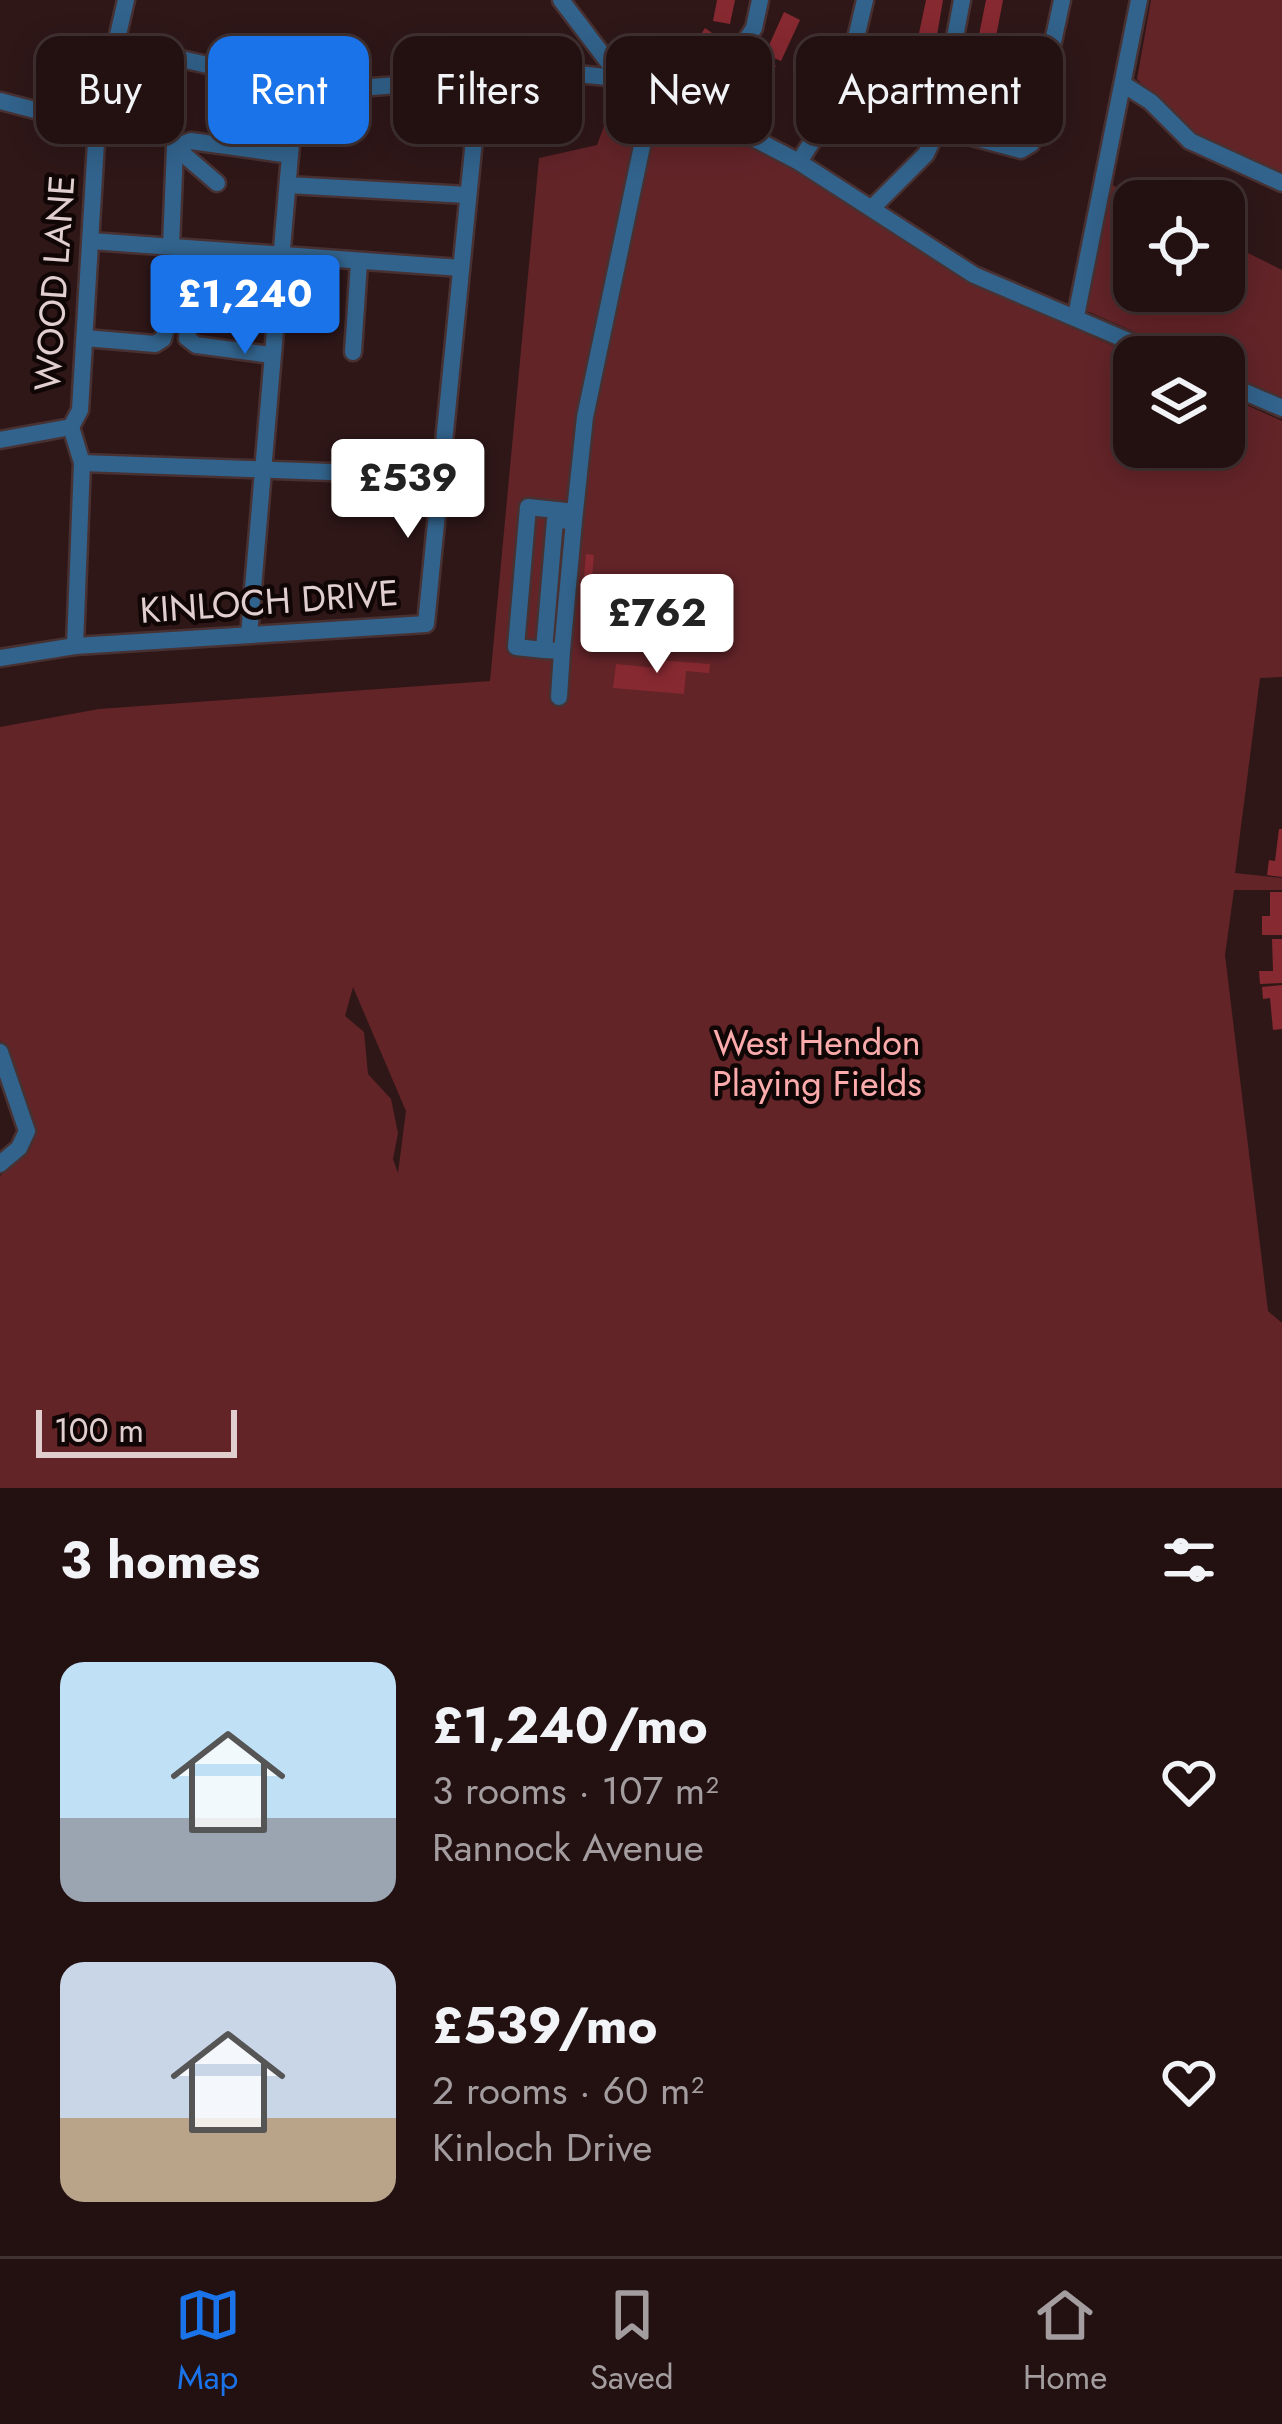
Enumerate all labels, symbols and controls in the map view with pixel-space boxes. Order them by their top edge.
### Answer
chip: Buy [36,36,184,144]
chip: Rent [208,36,369,144]
chip: Filters [393,36,582,144]
chip: New [606,36,772,144]
chip: Apartment [796,36,1063,144]
street label: WOOD LANE [21,173,87,393]
map controls [1113,180,1245,468]
button: locate [1113,180,1245,312]
pin: £1,240 [147,255,343,357]
text: £1,240 [178,265,312,322]
button: layers [1113,336,1245,468]
pin: £539 [337,439,479,541]
text: £539 [358,449,458,506]
street label: KINLOCH DRIVE [138,566,400,636]
pin: £762 [586,574,728,676]
text: £762 [607,584,707,641]
park label: West Hendon Playing Fields [712,1016,922,1109]
scale bar [36,1404,237,1457]
text: 100 m [54,1407,144,1454]
text: 3 homes [60,1523,260,1597]
icon: filters [1156,1527,1222,1593]
text: £1,240/mo [432,1688,708,1762]
icon: home [156,1710,300,1854]
icon: heart [1156,1749,1222,1815]
text: 3 rooms · 107 m² [432,1762,719,1819]
text: Rannock Avenue [432,1819,704,1876]
text: £539/mo [432,1988,658,2062]
icon: home [156,2010,300,2154]
icon: heart [1156,2049,1222,2115]
text: 2 rooms · 60 m² [432,2062,704,2119]
text: Kinloch Drive [432,2119,652,2176]
tab: Map [175,2282,241,2401]
tab: Saved [590,2282,674,2401]
tab: Home [1023,2282,1107,2401]

